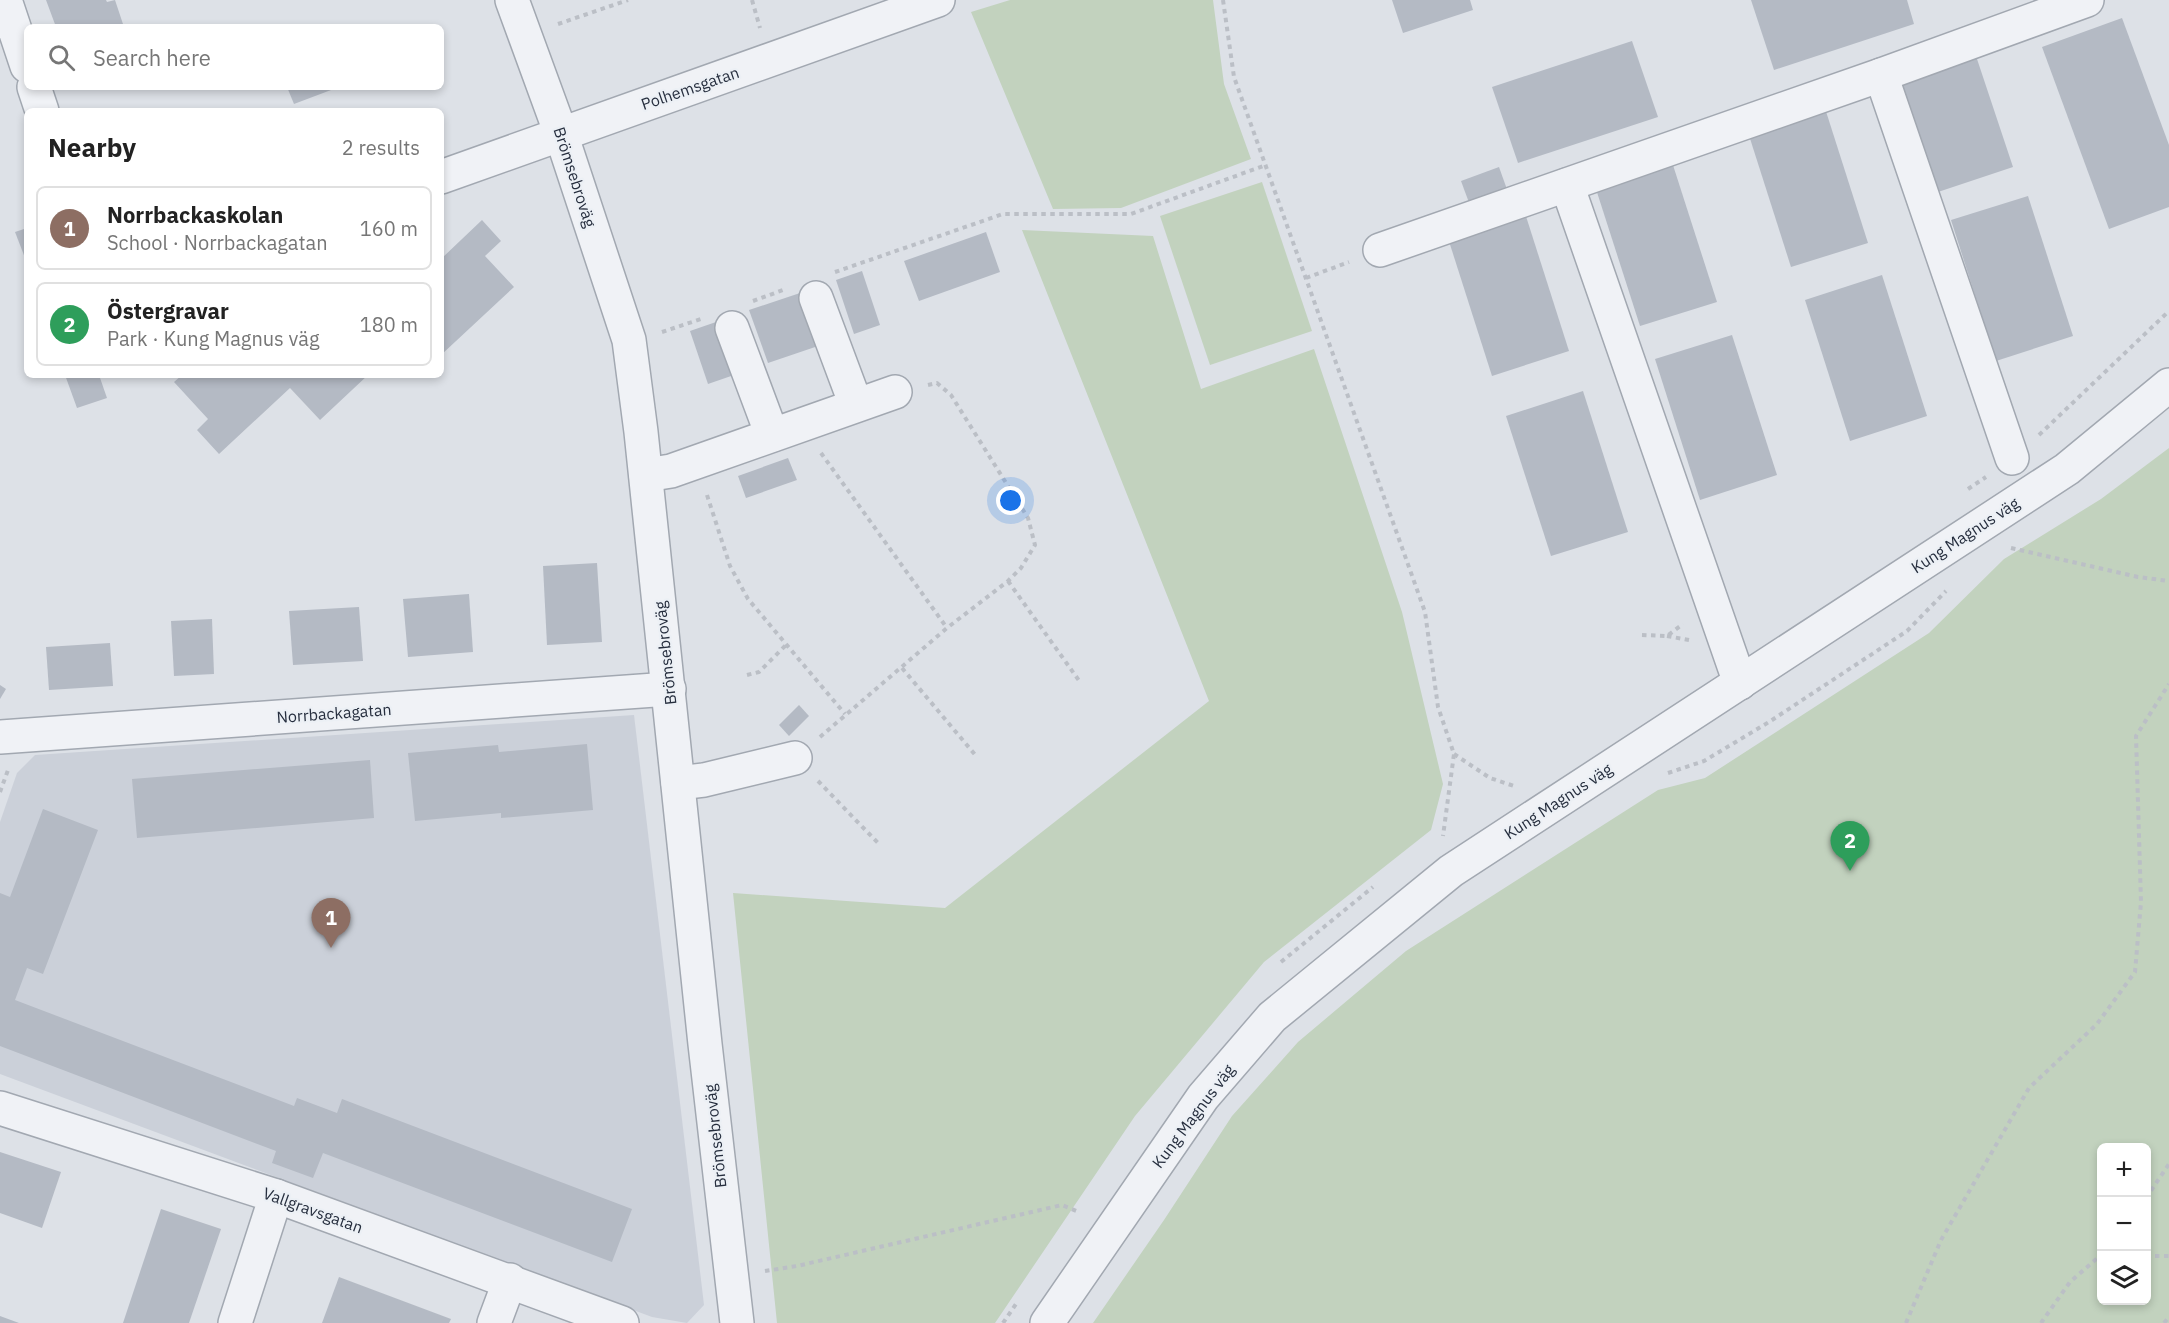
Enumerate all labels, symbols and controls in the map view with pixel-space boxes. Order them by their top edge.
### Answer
search box [24,24,444,90]
icon: search [45,41,78,74]
text: Search here [93,43,211,72]
street label: Polhemsgatan [638,62,742,114]
street label: Brömsebroväg [549,124,601,230]
text: Nearby [48,130,136,164]
text: 2 results [342,134,420,161]
text: Norrbackaskolan [107,200,284,229]
text: 1 [64,215,76,242]
text: 160 m [360,215,418,242]
text: School · Norrbackagatan [107,229,328,256]
text: Östergravar [107,296,229,325]
text: 2 [64,311,76,338]
text: 180 m [360,311,418,338]
text: Park · Kung Magnus väg [107,325,319,352]
your location [996,486,1025,515]
street label: Kung Magnus väg [1907,492,2023,577]
street label: Brömsebroväg [650,600,680,706]
street label: Norrbackagatan [276,699,392,727]
street label: Kung Magnus väg [1500,758,1616,843]
pin: 2 [1830,822,1870,871]
pin: 1 [312,898,350,948]
street label: Kung Magnus väg [1147,1060,1239,1172]
street label: Brömsebroväg [700,1083,730,1189]
map controls [2097,1143,2151,1305]
button: + [2097,1143,2151,1197]
street label: Vallgravsgatan [260,1183,366,1237]
button: − [2097,1197,2151,1251]
button: layers [2097,1251,2151,1305]

